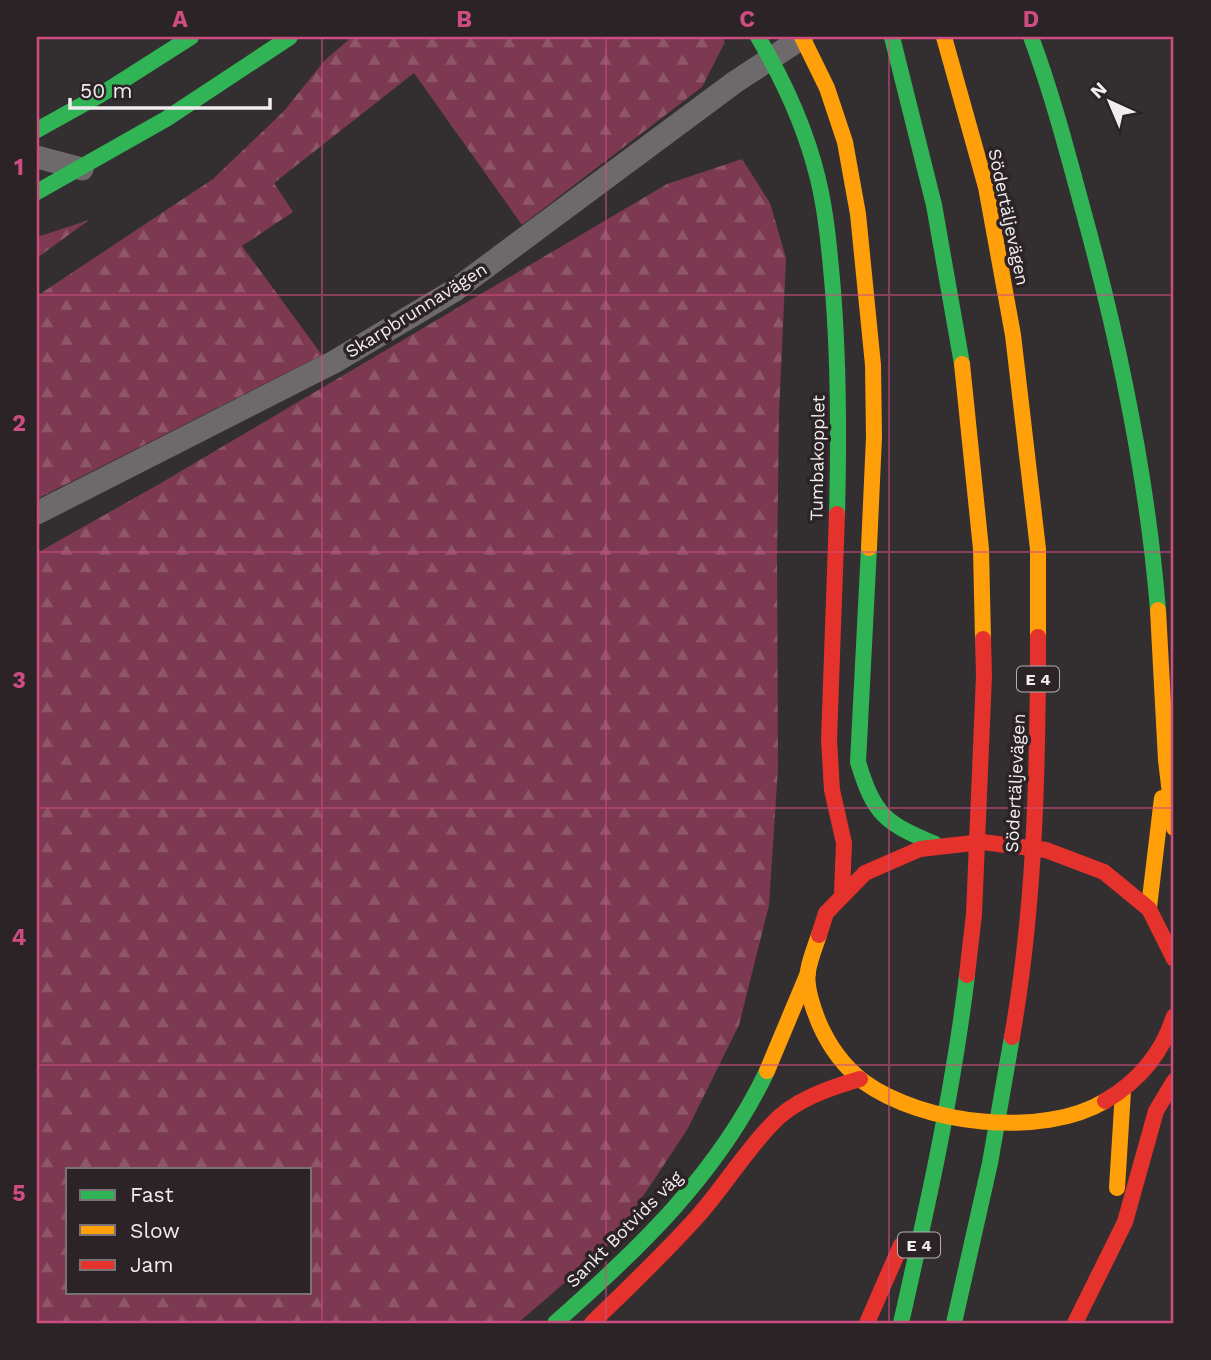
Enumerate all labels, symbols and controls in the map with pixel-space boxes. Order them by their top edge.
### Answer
text: A [172,6,188,33]
text: B [456,6,472,33]
text: C [739,6,755,33]
text: D [1023,6,1039,33]
scale bar [70,66,270,110]
north arrow [1074,66,1144,136]
text: N [1085,77,1112,103]
text: 50 m [80,78,132,103]
street label: Södertäljevägen [984,147,1034,287]
text: 1 [14,154,24,181]
street label: Skarpbrunnavägen [341,258,491,362]
street label: Tumbakopplet [805,394,829,521]
text: 2 [12,410,26,437]
road number: E 4 [1017,666,1059,692]
text: 3 [12,667,26,694]
street label: Södertäljevägen [1001,713,1029,853]
text: 4 [12,924,27,951]
street label: Sankt Botvids väg [561,1166,687,1292]
legend [66,1168,312,1294]
text: 5 [12,1180,26,1207]
text: Fast [130,1182,174,1207]
text: Slow [130,1218,180,1243]
road number: E 4 [898,1232,940,1258]
text: Jam [130,1252,173,1277]

